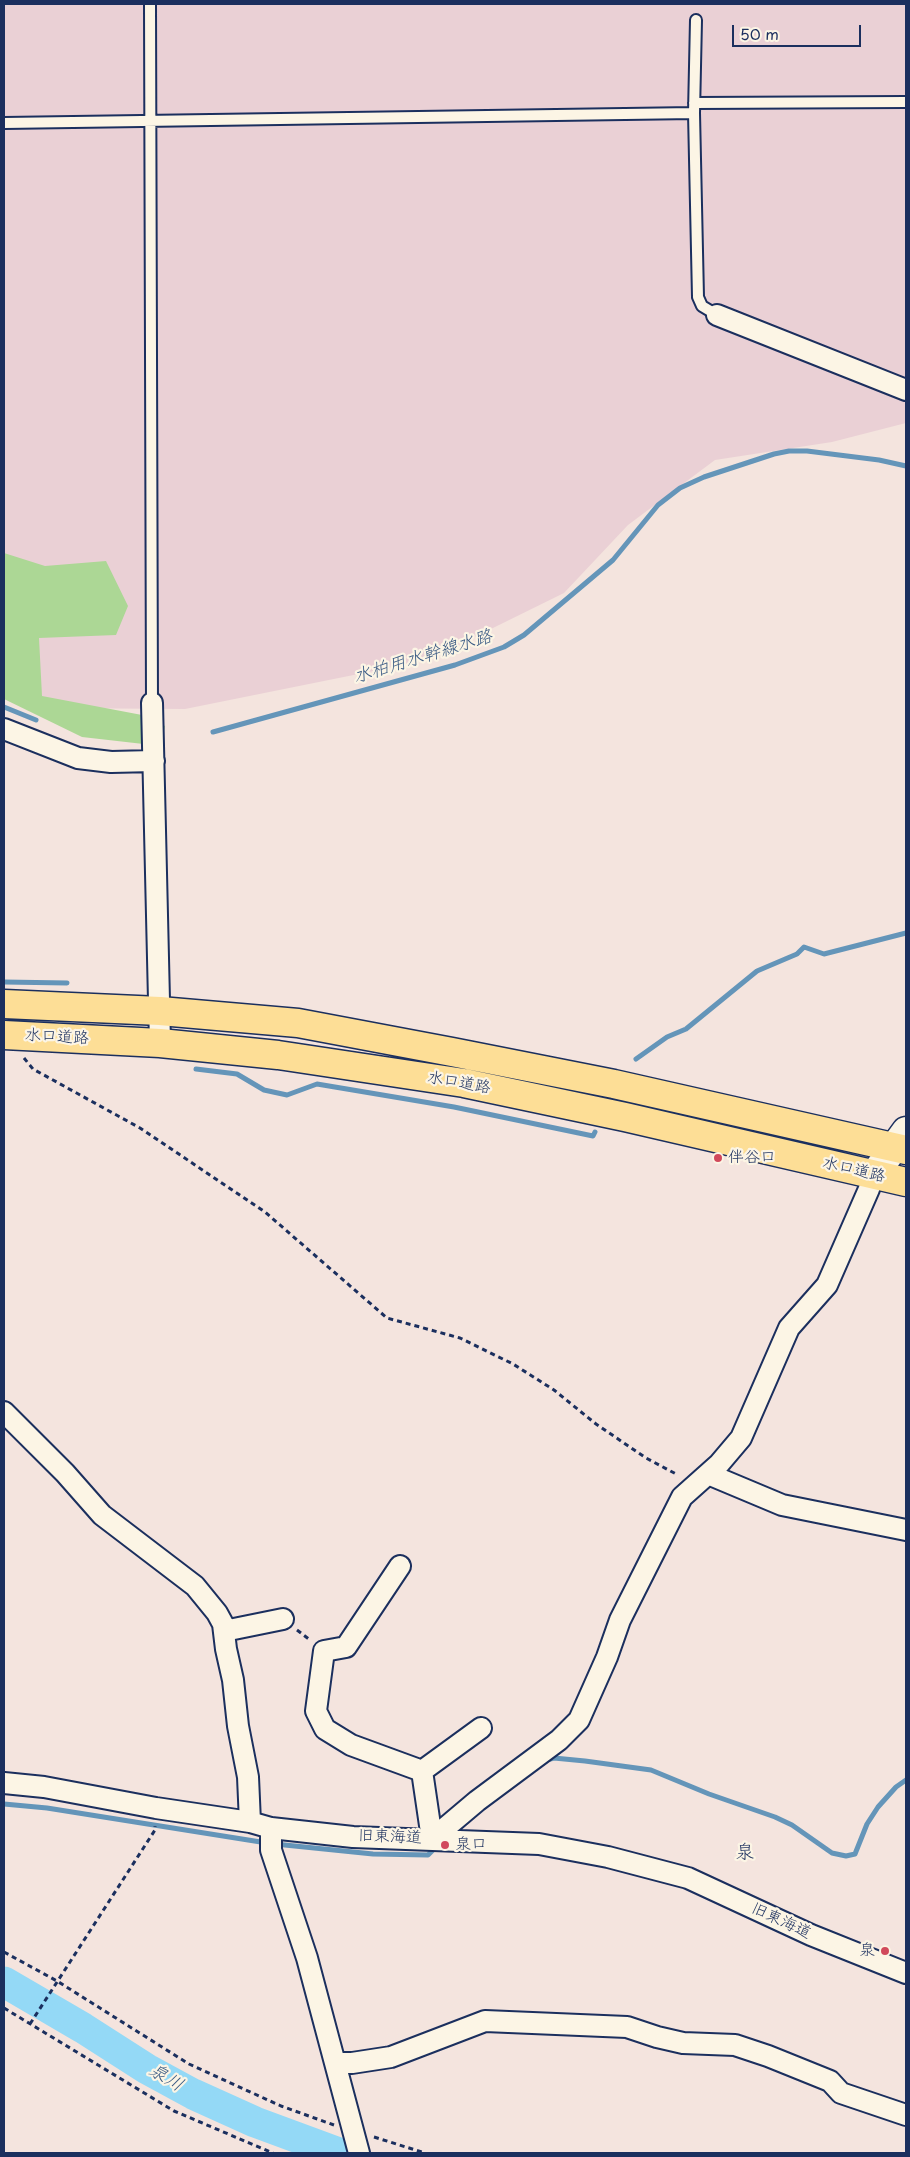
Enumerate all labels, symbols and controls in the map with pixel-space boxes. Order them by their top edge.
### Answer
scale bar [735,15,864,47]
text: 50 m [740,22,779,45]
water label: 水柏用水幹線水路 [351,626,495,688]
street label: 水口道路 [25,1026,89,1048]
street label: 水口道路 [426,1068,492,1098]
place label: 伴谷口 [728,1148,776,1168]
marker: 伴谷口 [712,1152,724,1164]
street label: 水口道路 [821,1153,887,1187]
street label: 旧東海道 [358,1826,422,1848]
place label: 泉口 [455,1835,487,1855]
marker: 泉口 [439,1839,451,1851]
district label: 泉 [736,1842,754,1864]
street label: 旧東海道 [748,1899,814,1943]
place label: 泉 [859,1941,875,1961]
marker: 泉 [879,1945,891,1957]
water label: 泉川 [145,2059,187,2097]

